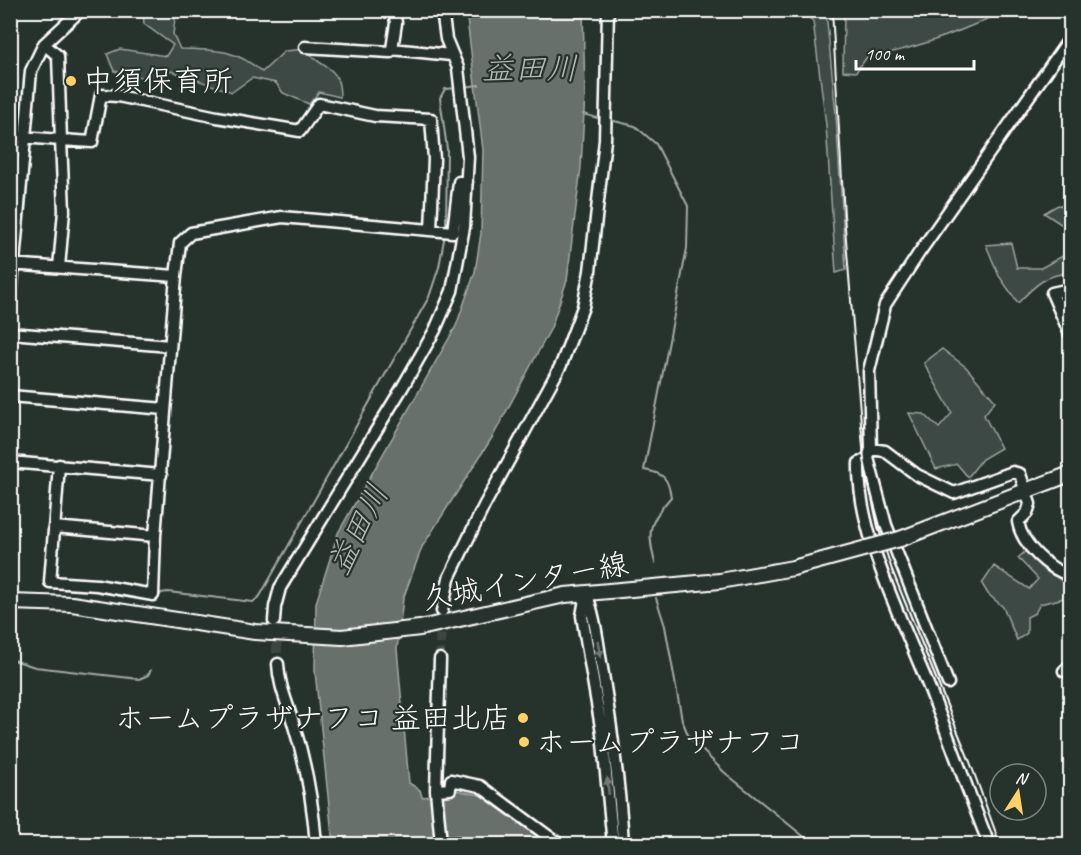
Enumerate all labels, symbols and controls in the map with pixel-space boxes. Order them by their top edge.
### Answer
scale bar [856,33,974,71]
text: 100 m [865,43,906,65]
water label: 益田川 [482,48,578,89]
place label: 中須保育所 [83,62,233,100]
marker: 中須保育所 [64,74,78,88]
water label: 益田川 [318,477,398,581]
street label: 久城インター線 [419,544,631,618]
one-way arrow [595,640,604,659]
place label: ホームプラザナフコ 益田北店 [115,699,511,737]
marker: ホームプラザナフコ 益田北店 [516,711,530,725]
place label: ホームプラザナフコ [536,723,805,761]
marker: ホームプラザナフコ [517,735,531,749]
north arrow [988,762,1048,822]
text: N [1014,767,1031,790]
one-way arrow [603,777,613,796]

